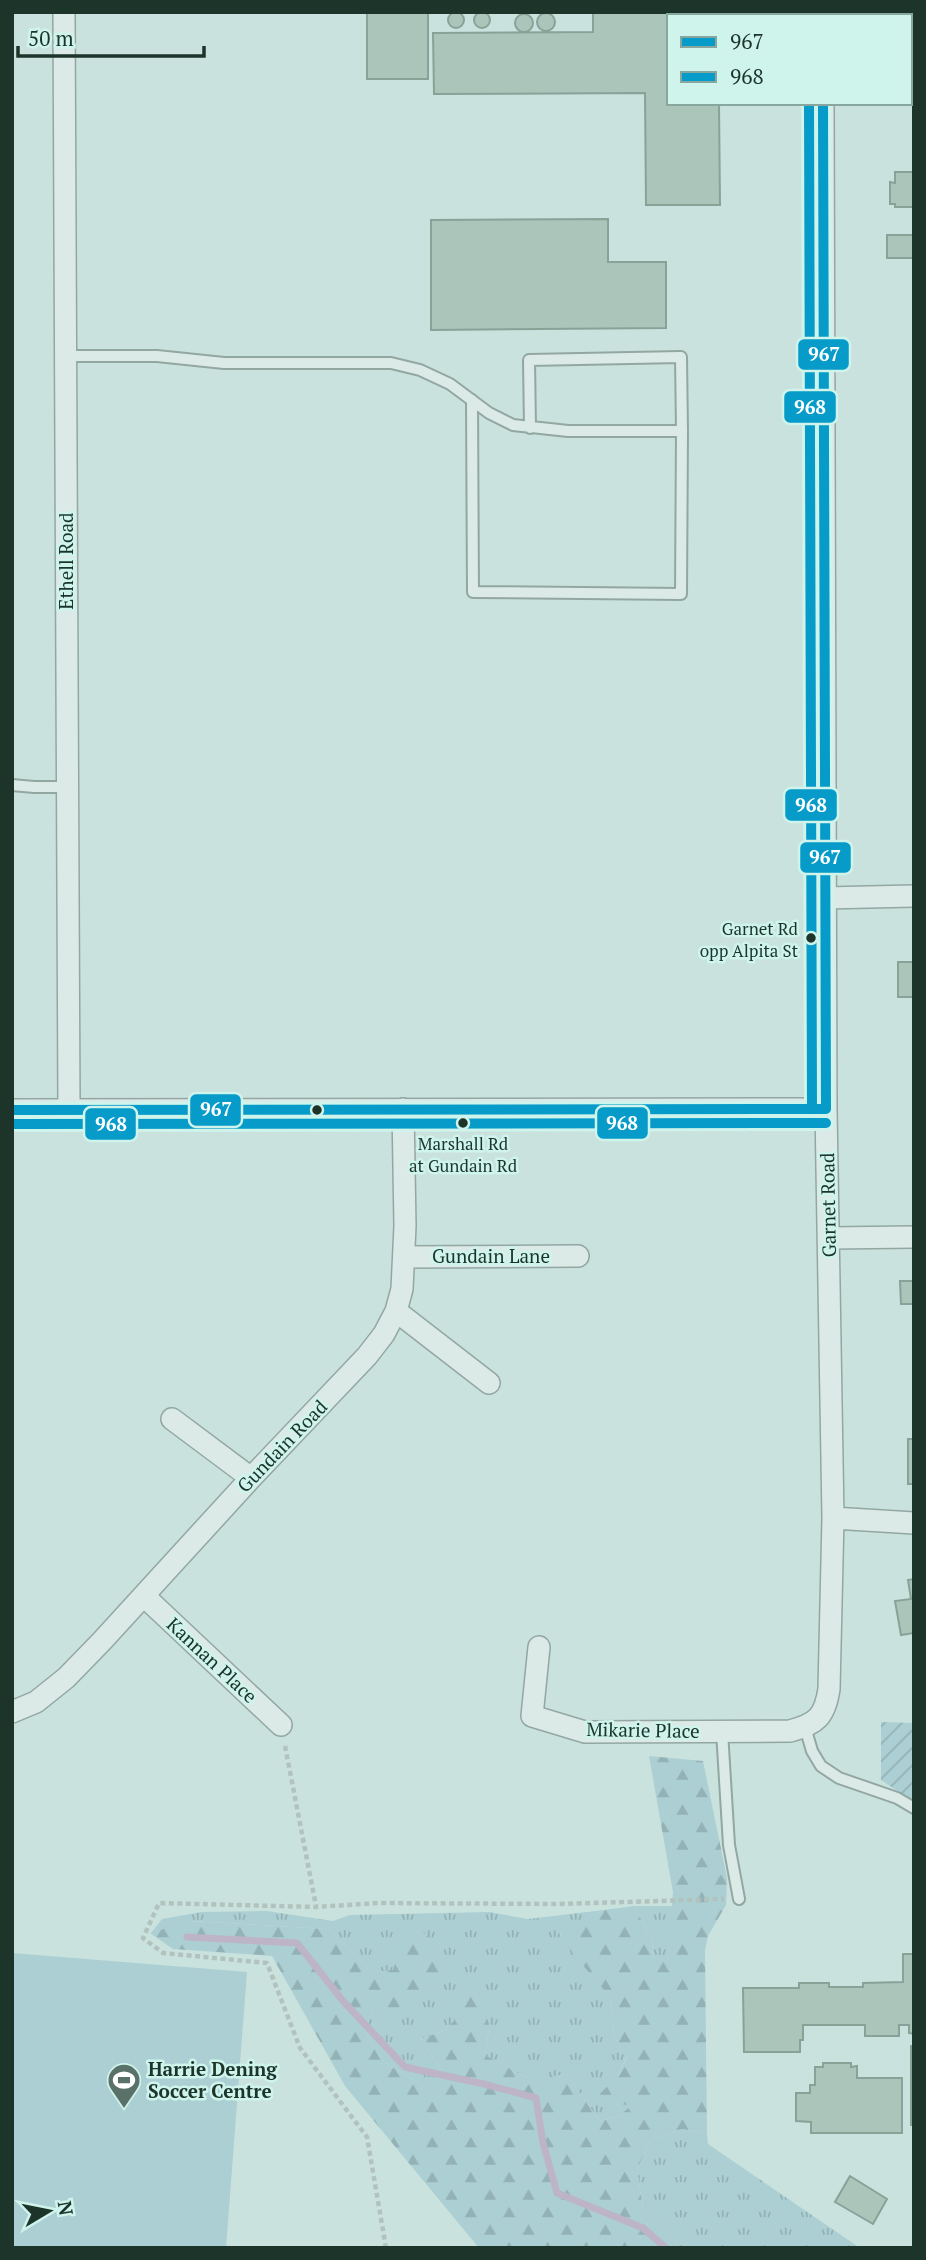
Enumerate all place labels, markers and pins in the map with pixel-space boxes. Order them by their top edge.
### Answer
place label: Garnet Rd opp Alpita St [700,917,799,962]
marker: Garnet Rd opp Alpita St [804,931,818,945]
unlabelled marker [310,1103,324,1117]
marker: Marshall Rd at Gundain Rd [456,1116,470,1130]
place label: Marshall Rd at Gundain Rd [409,1132,518,1177]
place label: Harrie Dening Soccer Centre [148,2056,278,2103]
sports icon: Harrie Dening Soccer Centre [105,2061,143,2110]

